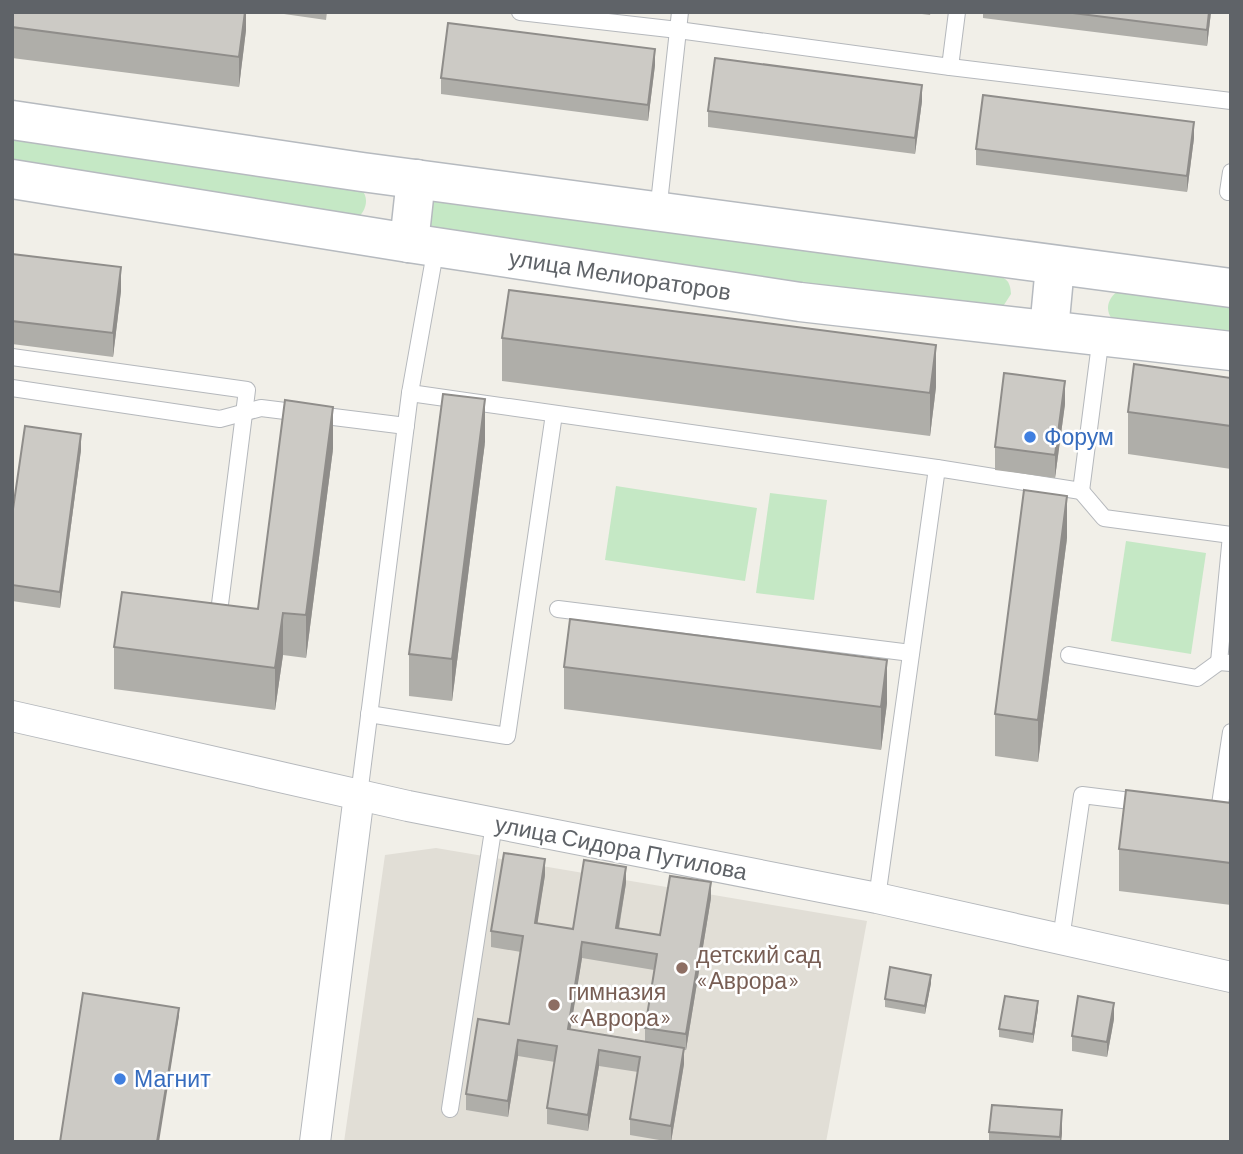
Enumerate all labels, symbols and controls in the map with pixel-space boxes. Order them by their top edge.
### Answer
street label: улица Мелиораторов [507,243,733,305]
place label: Форум [1044,422,1114,450]
marker: Форум [1022,429,1038,445]
street label: улица Сидора Путилова [493,809,750,885]
place label: детский сад «Аврора» [696,940,822,994]
marker: детский сад «Аврора» [674,960,690,976]
place label: гимназия «Аврора» [568,977,672,1031]
marker: гимназия «Аврора» [546,997,562,1013]
place label: Магнит [134,1064,211,1092]
marker: Магнит [112,1071,128,1087]

